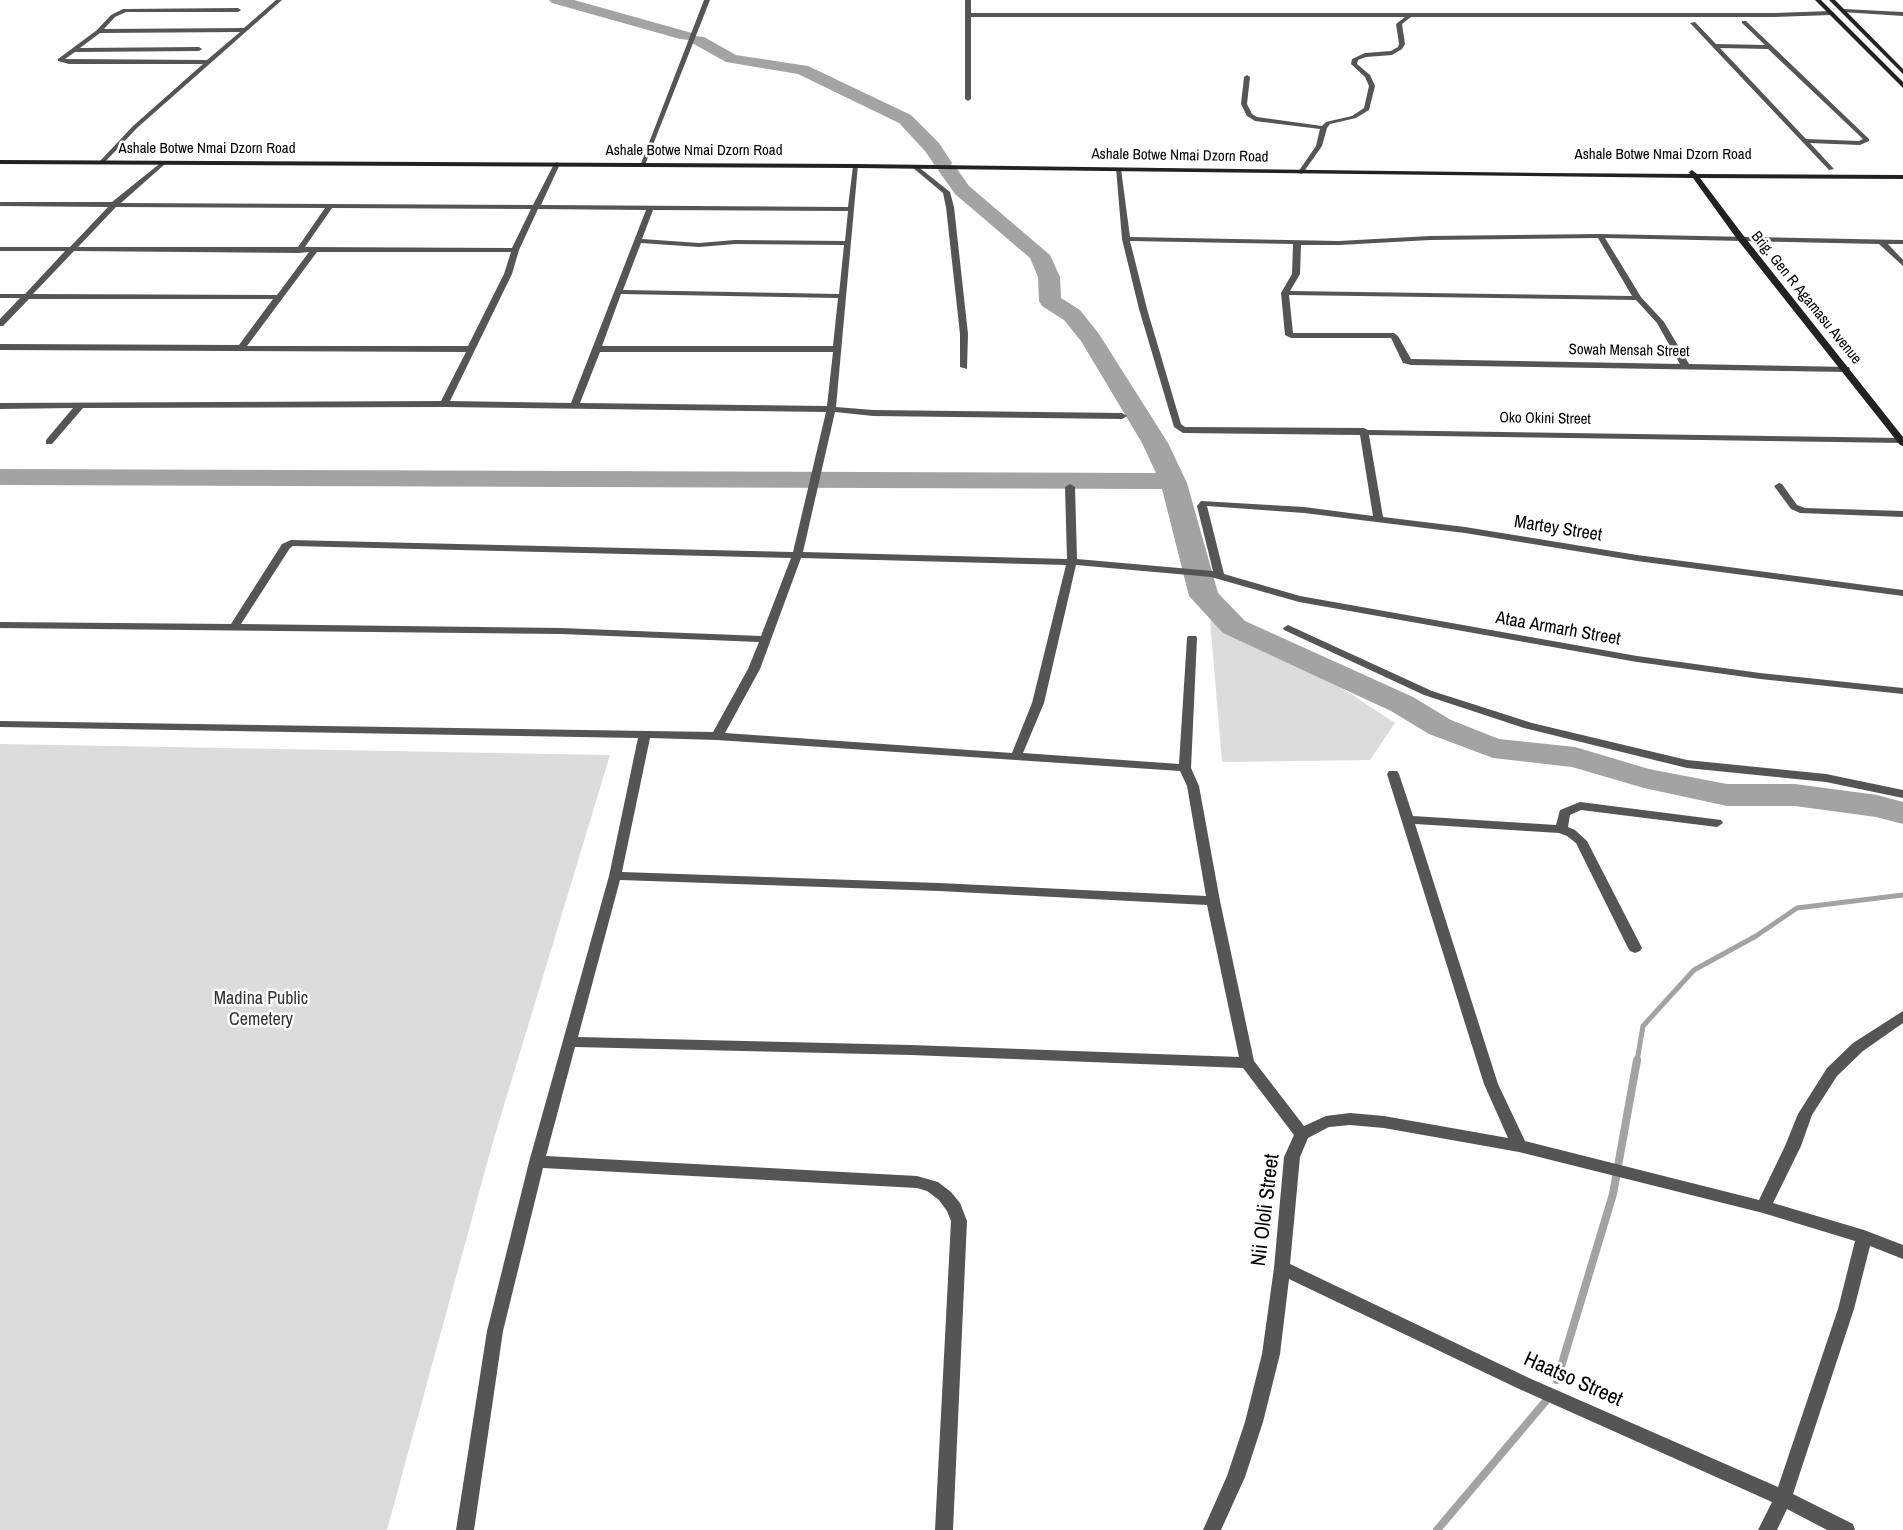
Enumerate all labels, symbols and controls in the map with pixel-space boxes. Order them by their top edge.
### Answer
street label: Ashale Botwe Nmai Dzorn Road [118,140,296,158]
street label: Ashale Botwe Nmai Dzorn Road [605,142,783,160]
street label: Ashale Botwe Nmai Dzorn Road [1091,145,1269,167]
street label: Ashale Botwe Nmai Dzorn Road [1574,146,1752,164]
street label: Brig. Gen R Agamasu Avenue [1747,228,1865,368]
street label: Sowah Mensah Street [1568,341,1690,361]
street label: Oko Okini Street [1499,409,1591,429]
street label: Martey Street [1513,511,1603,547]
street label: Ataa Armarh Street [1494,607,1622,651]
park label: Madina Public Cemetery [214,988,308,1030]
street label: Nii Ololi Street [1247,1152,1285,1268]
street label: Haatso Street [1520,1347,1626,1413]

